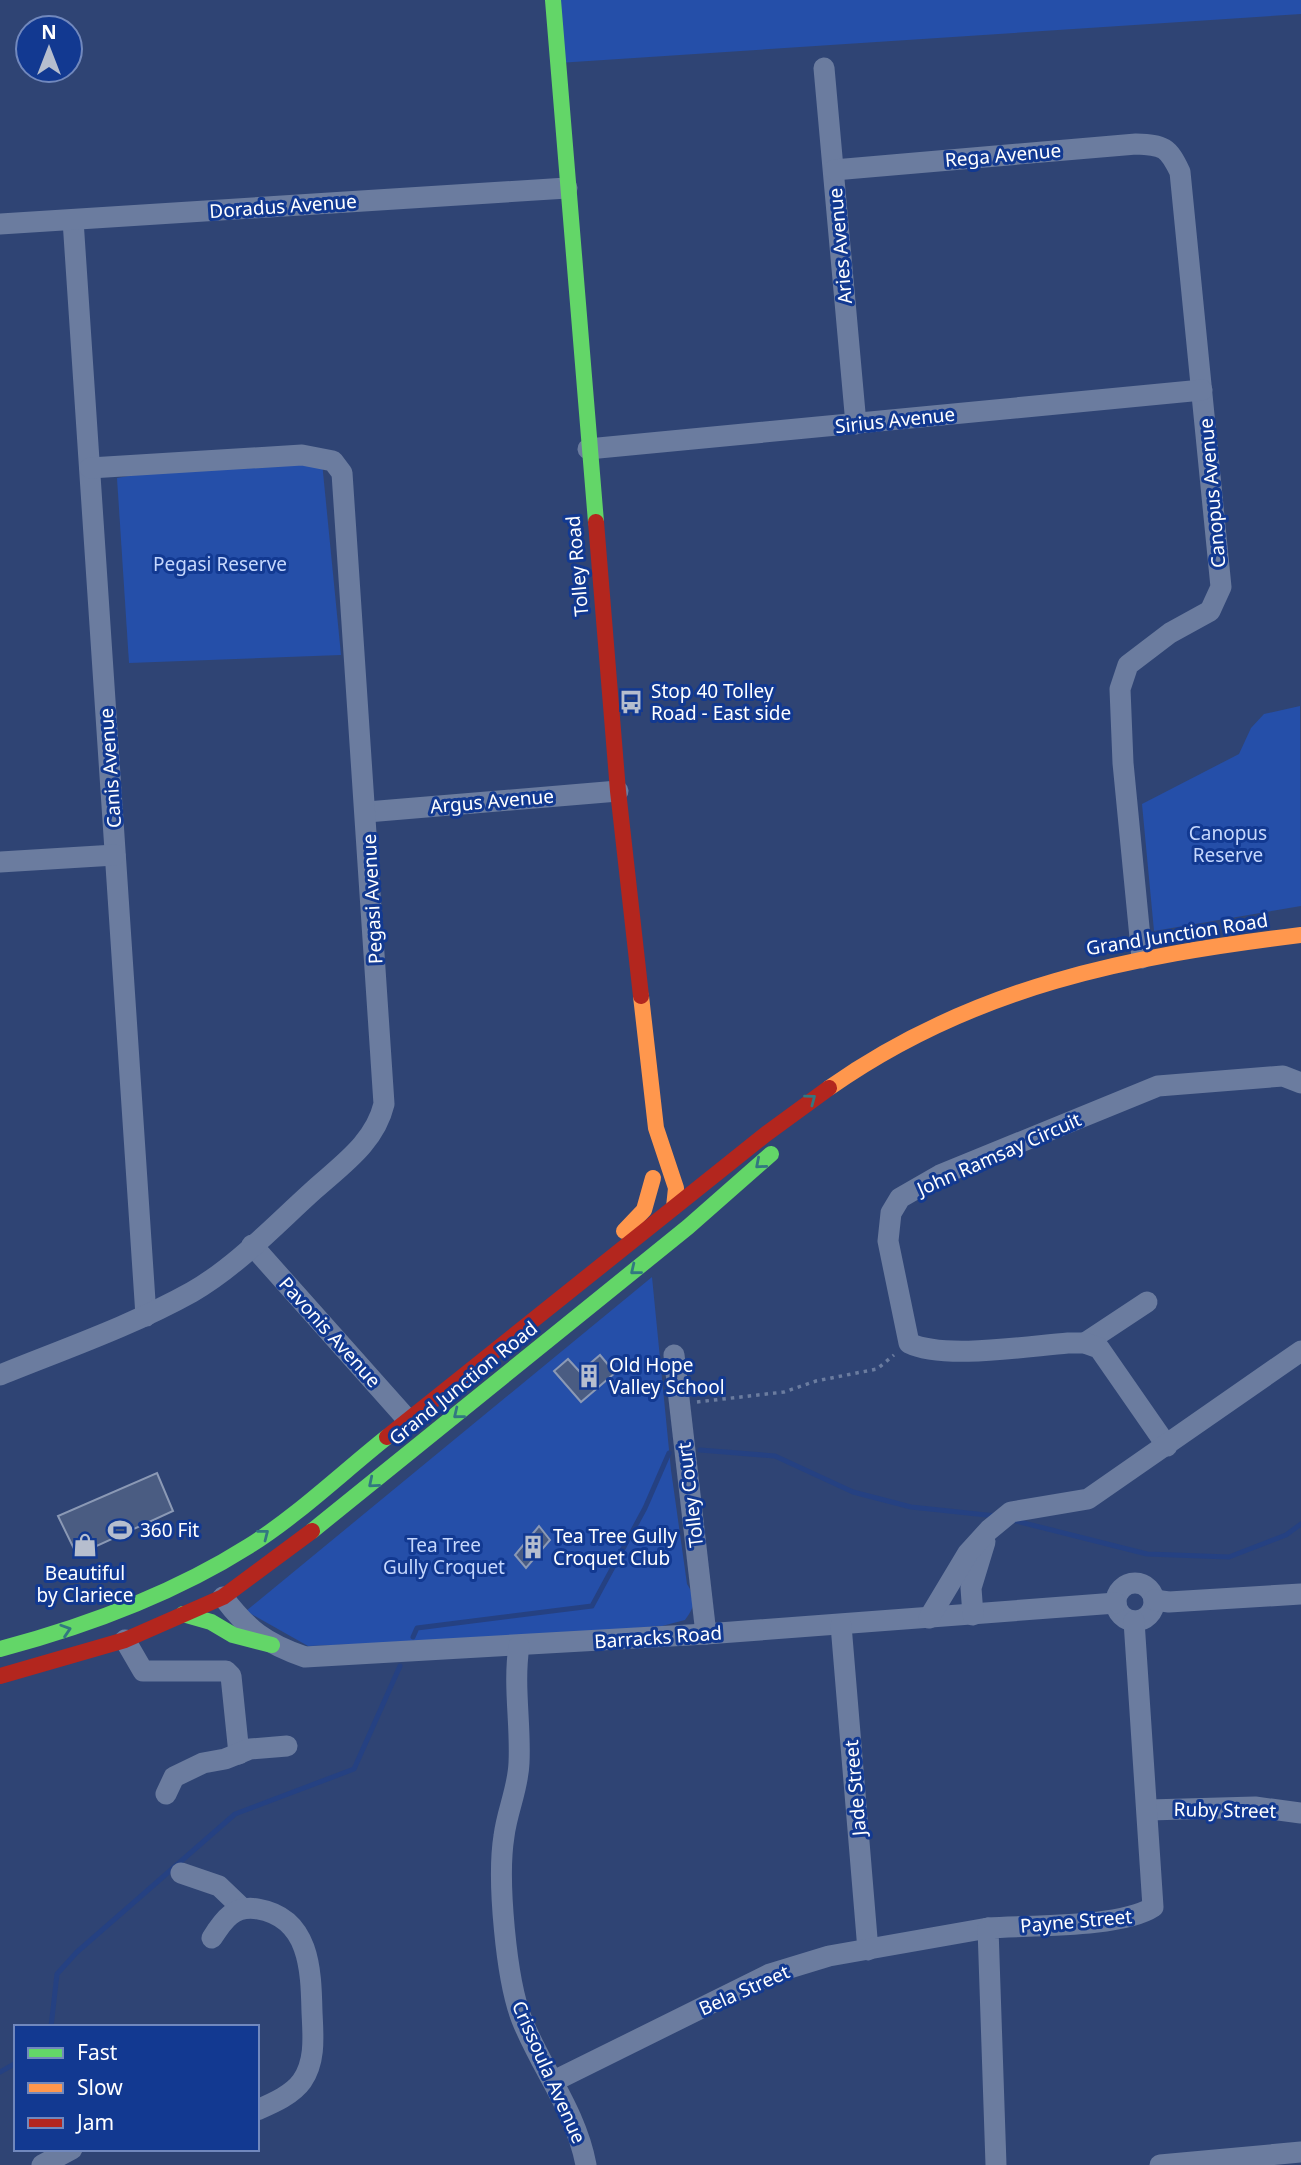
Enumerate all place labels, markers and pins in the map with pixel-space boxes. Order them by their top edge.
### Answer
place label: Stop 40 Tolley Road - East side [651,678,791,726]
bus stop icon: Stop 40 Tolley Road - East side [617,688,645,716]
place label: Old Hope Valley School [609,1352,725,1400]
building icon: Old Hope Valley School [575,1362,603,1390]
sports icon: 360 Fit [106,1516,134,1544]
place label: 360 Fit [140,1517,199,1543]
place label: Tea Tree Gully Croquet Club [553,1523,677,1571]
shop icon: Beautiful by Clariece [71,1531,99,1559]
building icon: Tea Tree Gully Croquet Club [519,1533,547,1561]
place label: Beautiful by Clariece [37,1560,133,1608]

